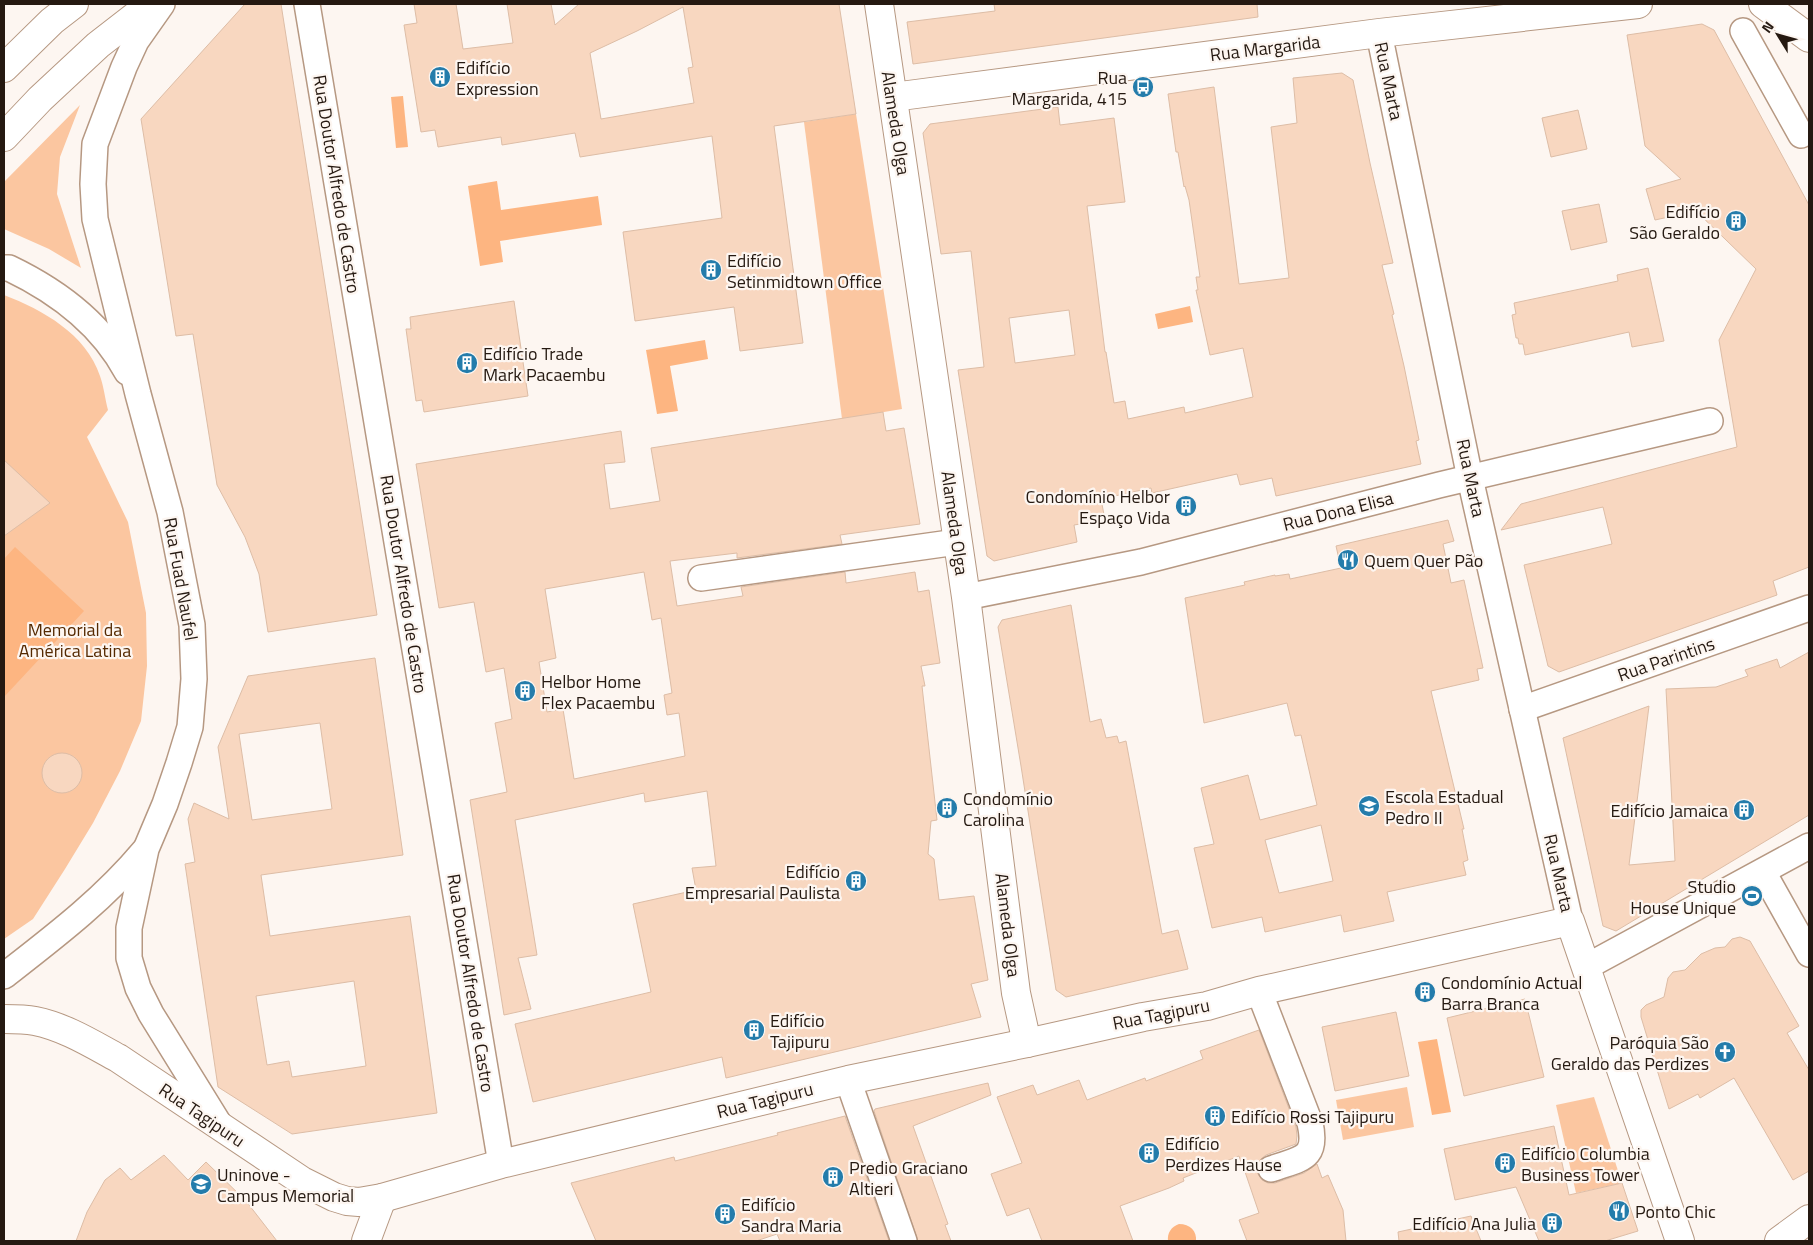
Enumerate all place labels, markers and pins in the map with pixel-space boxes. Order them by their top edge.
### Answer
place label: Edifício Expression [456,54,539,102]
place label: Rua Margarida, 415 [1012,64,1127,112]
building icon: Edifício Expression [428,65,452,89]
bus stop icon: Rua Margarida, 415 [1131,75,1155,99]
place label: Edifício São Geraldo [1629,198,1720,246]
building icon: Edifício São Geraldo [1724,209,1748,233]
place label: Edifício Setinmidtown Office [727,247,882,295]
building icon: Edifício Setinmidtown Office [699,258,723,282]
place label: Edifício Trade Mark Pacaembu [483,340,606,388]
building icon: Edifício Trade Mark Pacaembu [455,351,479,375]
place label: Condomínio Helbor Espaço Vida [1026,483,1170,531]
building icon: Condomínio Helbor Espaço Vida [1174,494,1198,518]
place label: Quem Quer Pão [1364,547,1483,574]
restaurant icon: Quem Quer Pão [1336,548,1360,572]
place label: Helbor Home Flex Pacaembu [541,668,655,716]
building icon: Helbor Home Flex Pacaembu [513,679,537,703]
place label: Escola Estadual Pedro II [1385,783,1504,831]
place label: Condomínio Carolina [963,785,1053,833]
school or university icon: Escola Estadual Pedro II [1357,794,1381,818]
building icon: Condomínio Carolina [935,796,959,820]
place label: Edifício Jamaica [1610,797,1728,824]
building icon: Edifício Jamaica [1732,798,1756,822]
place label: Edifício Empresarial Paulista [685,858,840,906]
building icon: Edifício Empresarial Paulista [844,869,868,893]
place label: Studio House Unique [1630,873,1736,921]
sports icon: Studio House Unique [1740,884,1764,908]
place label: Condomínio Actual Barra Branca [1441,969,1582,1017]
building icon: Condomínio Actual Barra Branca [1413,980,1437,1004]
place label: Edifício Tajipuru [770,1007,830,1055]
building icon: Edifício Tajipuru [742,1018,766,1042]
place label: Paróquia São Geraldo das Perdizes [1551,1029,1709,1077]
church icon: Paróquia São Geraldo das Perdizes [1713,1040,1737,1064]
place label: Edifício Rossi Tajipuru [1231,1103,1394,1130]
building icon: Edifício Rossi Tajipuru [1203,1104,1227,1128]
place label: Edifício Perdizes Hause [1165,1130,1282,1178]
place label: Edifício Columbia Business Tower [1521,1140,1650,1188]
building icon: Edifício Perdizes Hause [1137,1141,1161,1165]
building icon: Edifício Columbia Business Tower [1493,1151,1517,1175]
place label: Predio Graciano Altieri [849,1154,968,1202]
place label: Uninove - Campus Memorial [217,1161,354,1209]
building icon: Predio Graciano Altieri [821,1165,845,1189]
school or university icon: Uninove - Campus Memorial [189,1172,213,1196]
place label: Edifício Sandra Maria [741,1191,842,1239]
place label: Ponto Chic [1635,1198,1716,1225]
restaurant icon: Ponto Chic [1607,1199,1631,1223]
building icon: Edifício Sandra Maria [713,1202,737,1226]
place label: Edifício Ana Julia [1412,1210,1536,1237]
building icon: Edifício Ana Julia [1540,1211,1564,1235]

